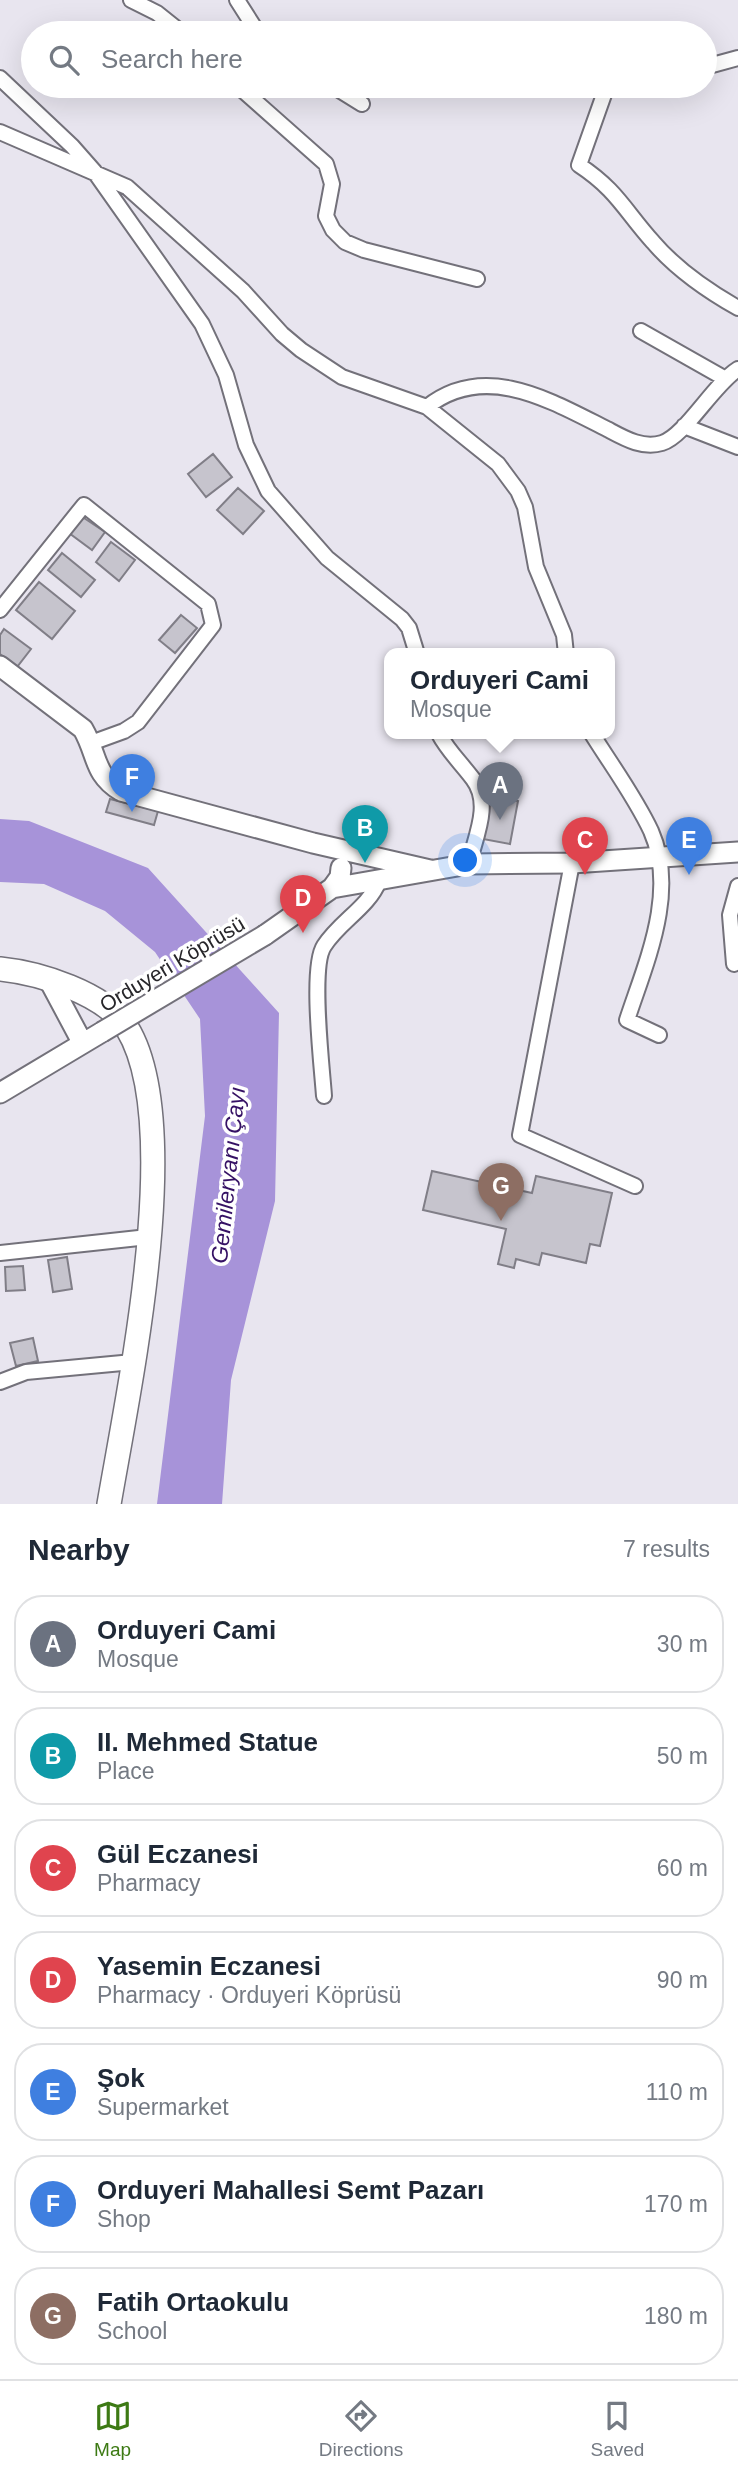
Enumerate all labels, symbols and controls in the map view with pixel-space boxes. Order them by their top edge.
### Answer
search box [21,21,717,98]
icon: search [45,41,83,79]
text: Search here [101,44,243,74]
popup [384,648,615,739]
text: Orduyeri Cami [410,665,589,695]
text: Mosque [410,696,492,722]
pin: F [109,754,155,812]
pin: A [477,762,523,820]
pin: B [342,805,388,863]
pin: C [562,817,608,875]
pin: E [666,817,712,875]
your location [448,843,482,877]
pin: D [280,875,326,933]
street label: Orduyeri Köprüsü [96,912,248,1016]
water label: Gemileryanı Çayı [206,1085,250,1265]
pin: G [478,1163,524,1221]
text: Nearby [28,1533,130,1566]
text: 7 results [623,1536,710,1562]
text: Orduyeri Cami [97,1615,276,1645]
text: A [45,1631,61,1657]
text: 30 m [657,1631,708,1657]
text: Mosque [97,1646,179,1672]
text: II. Mehmed Statue [97,1727,318,1757]
text: B [45,1743,61,1769]
text: 50 m [657,1743,708,1769]
text: Place [97,1758,155,1784]
text: Gül Eczanesi [97,1839,259,1869]
text: C [45,1855,61,1881]
text: 60 m [657,1855,708,1881]
text: Pharmacy [97,1870,201,1896]
text: Yasemin Eczanesi [97,1951,321,1981]
text: D [45,1967,61,1993]
text: 90 m [657,1967,708,1993]
text: Pharmacy · Orduyeri Köprüsü [97,1982,401,2008]
text: Şok [97,2063,145,2093]
text: E [45,2079,61,2105]
text: 110 m [646,2079,708,2105]
text: Supermarket [97,2094,229,2120]
text: Orduyeri Mahallesi Semt Pazarı [97,2175,484,2205]
text: F [46,2191,60,2217]
text: 170 m [644,2191,708,2217]
text: Shop [97,2206,151,2232]
text: Fatih Ortaokulu [97,2287,289,2317]
text: G [44,2303,62,2329]
text: 180 m [644,2303,708,2329]
text: School [97,2318,167,2344]
tab: Map [94,2397,132,2461]
tab: Directions [319,2397,403,2461]
tab: Saved [590,2397,644,2461]

